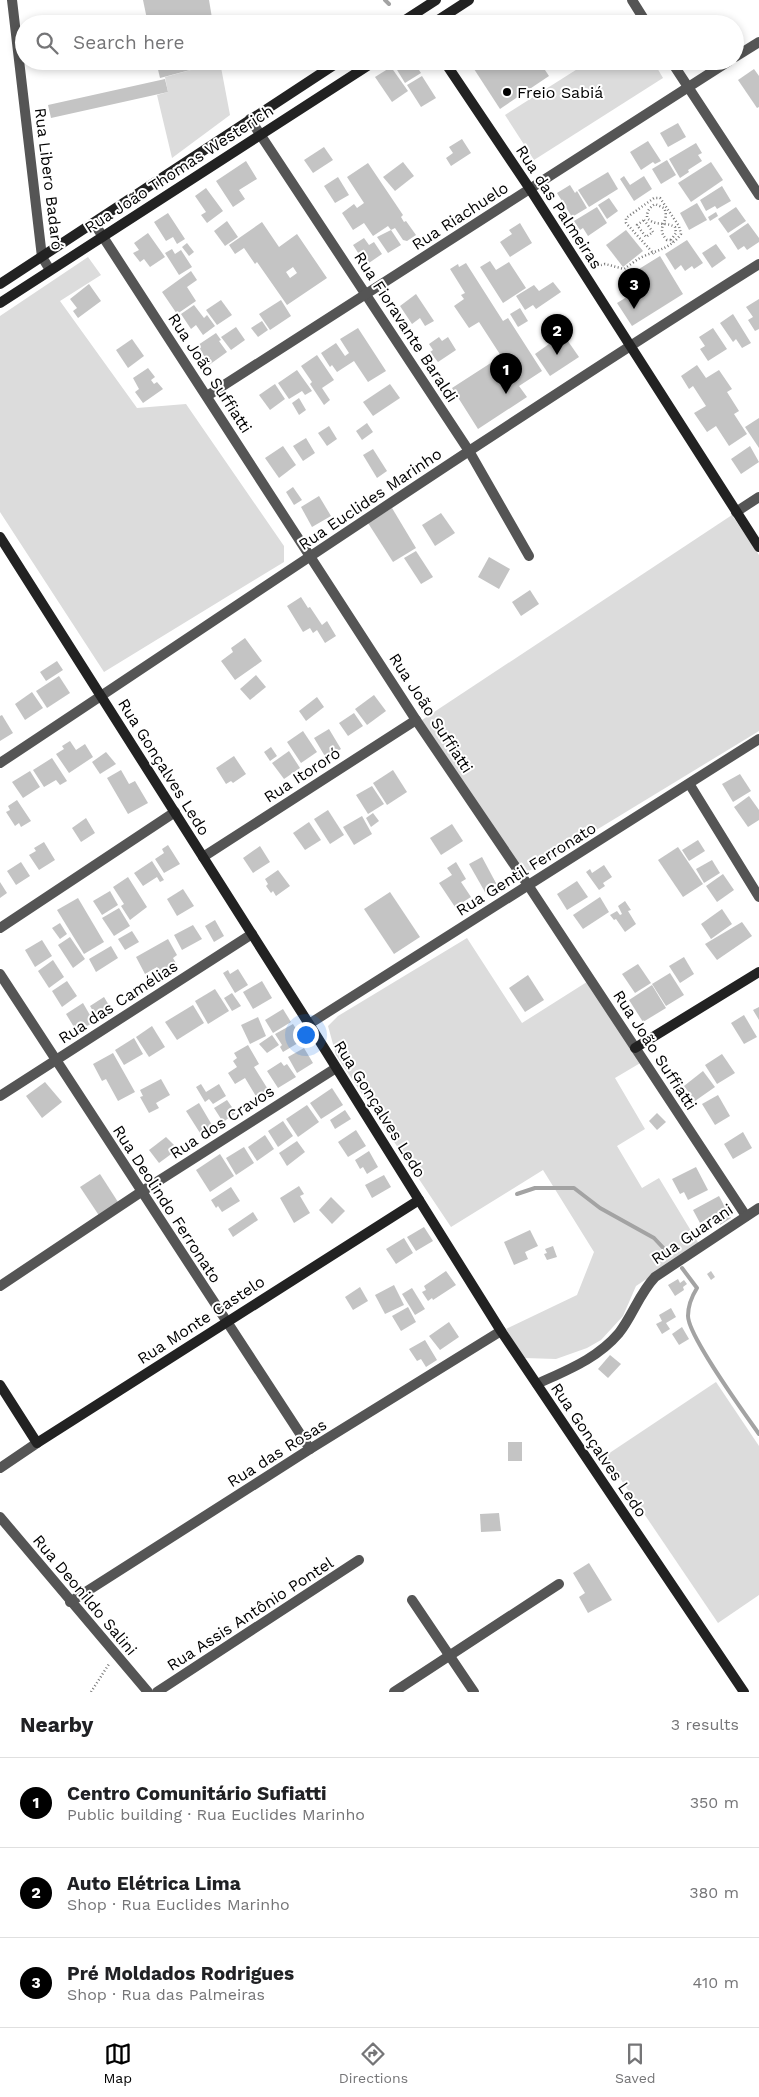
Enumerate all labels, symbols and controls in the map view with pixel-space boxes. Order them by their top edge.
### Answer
search box [15,15,744,70]
icon: search [33,29,61,57]
text: Search here [73,31,184,54]
place label: Freio Sabiá [517,83,603,102]
marker: Freio Sabiá [501,86,513,98]
street label: Rua João Thomas Westerich [81,101,277,237]
street label: Rua Libero Badaró [31,107,67,251]
street label: Rua das Palmeiras [512,142,606,272]
street label: Rua Riachuelo [408,178,512,254]
street label: Rua Fioravante Baraldi [350,248,462,406]
pin: 3 [618,268,650,309]
street label: Rua João Suffiatti [164,310,256,436]
pin: 2 [541,314,573,355]
pin: 1 [490,353,522,394]
street label: Rua Euclides Marinho [295,444,445,554]
street label: Rua João Suffiatti [385,650,477,776]
street label: Rua Gonçalves Ledo [114,695,214,839]
street label: Rua Itororó [260,743,344,807]
street label: Rua Gentil Ferronato [453,818,599,920]
street label: Rua das Camélias [55,956,181,1048]
street label: Rua João Suffiatti [609,987,701,1113]
your location [293,1022,319,1048]
street label: Rua Gonçalves Ledo [330,1037,430,1181]
street label: Rua dos Cravos [166,1081,278,1163]
street label: Rua Deolindo Ferronato [109,1121,225,1287]
street label: Rua Guarani [648,1200,736,1268]
street label: Rua Monte Castelo [134,1272,268,1368]
street label: Rua Gonçalves Ledo [547,1379,651,1521]
street label: Rua das Rosas [224,1415,330,1491]
street label: Rua Deonildo Salini [29,1531,141,1659]
street label: Rua Assis Antônio Pontel [163,1553,337,1675]
text: Nearby [20,1712,93,1737]
text: 3 results [671,1715,739,1734]
text: Centro Comunitário Sufiatti [67,1782,327,1805]
text: 1 [33,1793,39,1812]
text: 350 m [690,1793,739,1812]
text: Public building · Rua Euclides Marinho [67,1805,365,1824]
text: Auto Elétrica Lima [67,1872,241,1895]
text: 2 [31,1883,41,1902]
text: 380 m [689,1883,739,1902]
text: Shop · Rua Euclides Marinho [67,1895,290,1914]
text: Pré Moldados Rodrigues [67,1962,294,1985]
text: 3 [31,1973,41,1992]
text: 410 m [693,1973,739,1992]
text: Shop · Rua das Palmeiras [67,1985,265,2004]
tab: Map [103,2040,132,2086]
tab: Directions [339,2040,408,2086]
tab: Saved [615,2040,656,2086]

